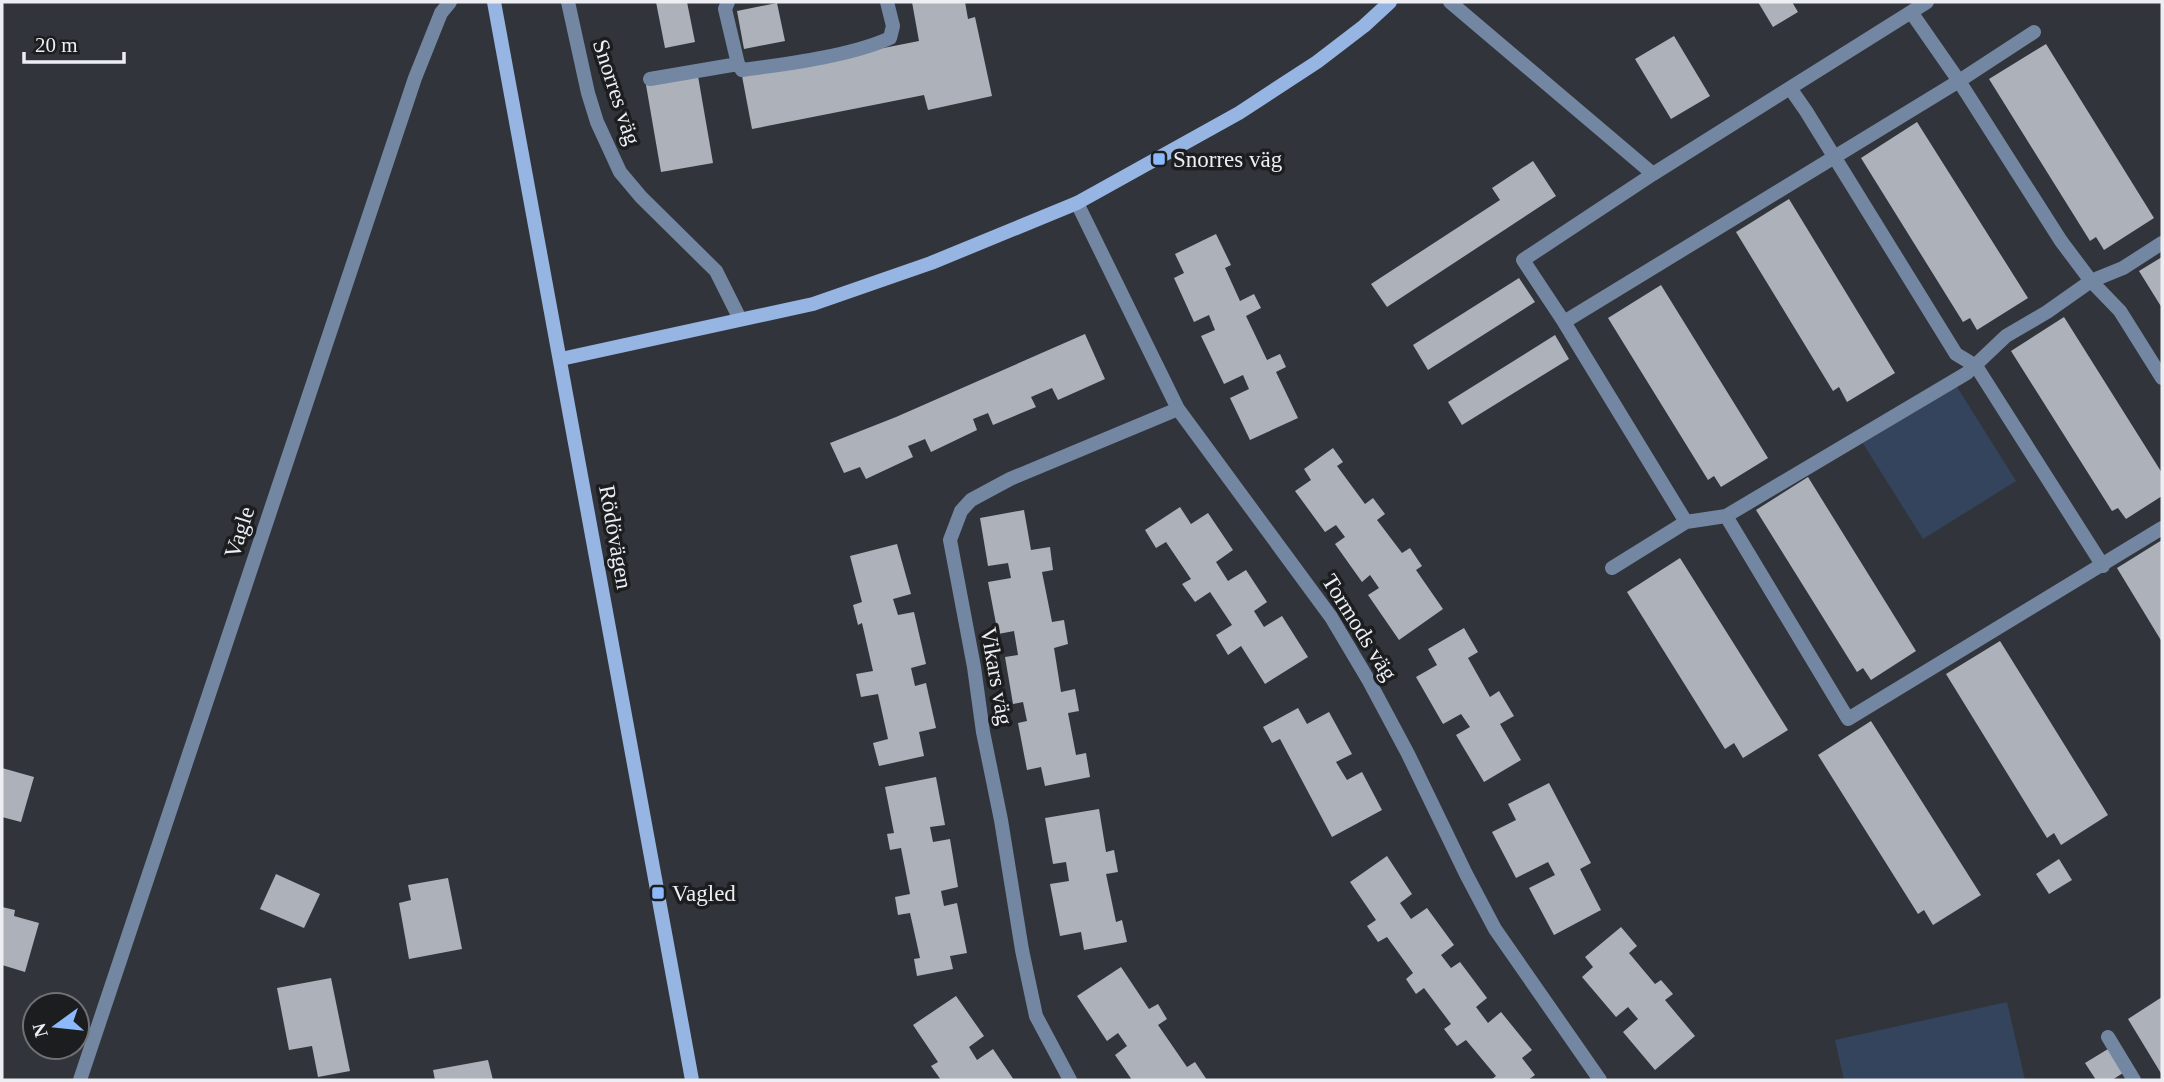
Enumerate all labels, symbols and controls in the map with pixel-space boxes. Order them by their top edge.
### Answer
scale bar [24,21,124,65]
text: 20 m [35,33,78,57]
street label: Snorres väg [588,36,645,148]
place label: Snorres väg [1173,147,1283,172]
marker: Snorres väg [1151,151,1167,167]
street label: Rödövägen [594,483,637,591]
street label: Vagle [219,503,259,561]
street label: Tormods väg [1317,570,1402,685]
street label: Vikars väg [976,625,1017,727]
place label: Vagled [672,881,736,906]
marker: Vagled [650,885,666,901]
north arrow [21,991,91,1061]
text: N [28,1021,52,1040]

